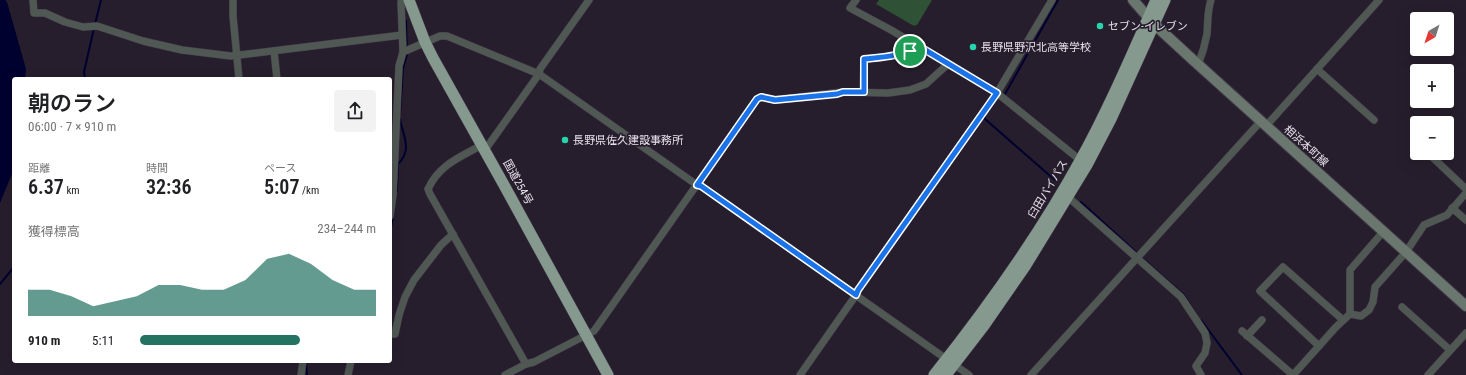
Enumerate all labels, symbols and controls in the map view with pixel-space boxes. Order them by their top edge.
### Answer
north arrow [1410,12,1454,56]
map controls [1410,12,1454,160]
place label: セブン-イレブン [1108,20,1188,33]
marker: セブン-イレブン [1095,21,1105,31]
pin [893,34,927,68]
icon: arrive [899,40,921,62]
place label: 長野県野沢北高等学校 [981,41,1091,54]
marker: 長野県野沢北高等学校 [968,42,978,52]
button: + [1410,64,1454,108]
button: share [334,90,376,132]
text: 朝のラン [28,91,116,116]
button: − [1410,116,1454,160]
text: 06:00 · 7 × 910 m [28,119,116,134]
street label: 相浜本町線 [1281,123,1331,169]
place label: 長野県佐久建設事務所 [573,134,684,147]
marker: 長野県佐久建設事務所 [560,135,570,145]
street label: 国道254号 [500,157,536,207]
street label: 臼田バイパス [1025,157,1071,221]
text: 距離 [28,162,50,175]
text: 時間 [146,162,168,175]
text: ペース [264,162,296,175]
text: 6.37 [28,175,64,199]
text: 32:36 [146,175,192,199]
text: 5:07 [264,175,299,199]
text: km [64,184,80,197]
text: /km [299,184,319,197]
text: 234–244 m [317,221,376,236]
text: 獲得標高 [28,224,80,239]
text: 910 m [28,333,60,348]
text: 5:11 [92,333,114,348]

